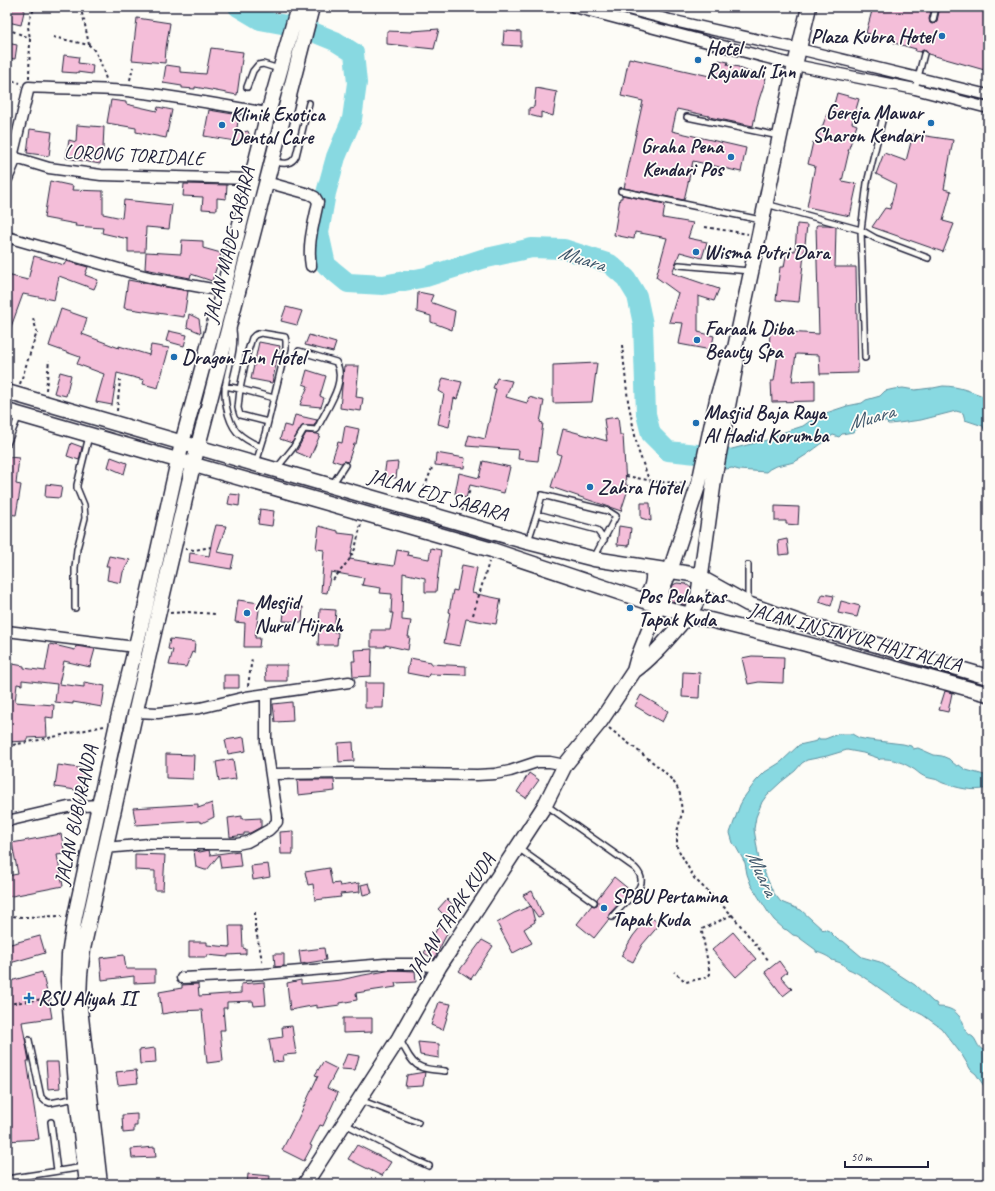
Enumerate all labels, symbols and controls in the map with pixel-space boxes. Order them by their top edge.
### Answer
place label: Plaza Kubra Hotel [811,24,937,49]
marker: Plaza Kubra Hotel [937,31,947,41]
place label: Hotel Rajawali Inn [706,36,796,84]
marker: Hotel Rajawali Inn [693,55,703,65]
place label: Gereja Mawar Sharon Kendari [812,100,926,148]
place label: Klinik Exotica Dental Care [230,102,326,150]
marker: Gereja Mawar Sharon Kendari [926,118,936,128]
marker: Klinik Exotica Dental Care [217,120,227,130]
place label: Graha Pena Kendari Pos [641,134,725,182]
street label: LORONG TORIDALE [63,139,208,171]
marker: Graha Pena Kendari Pos [726,152,736,162]
street label: JALAN MADE SABARA [197,164,261,326]
water label: Muara [556,239,611,278]
place label: Wisma Putri Dara [704,240,831,265]
marker: Wisma Putri Dara [691,247,701,257]
place label: Faraah Diba Beauty Spa [705,316,795,365]
marker: Faraah Diba Beauty Spa [692,335,702,345]
place label: Dragon Inn Hotel [182,345,310,370]
marker: Dragon Inn Hotel [169,352,179,362]
water label: Muara [845,397,900,436]
place label: Masjid Baja Raya Al Hadid Korumba [704,400,830,448]
marker: Masjid Baja Raya Al Hadid Korumba [691,418,701,428]
street label: JALAN EDI SABARA [364,463,512,527]
place label: Zahra Hotel [598,475,687,500]
marker: Zahra Hotel [585,482,595,492]
place label: Pos Polantas Tapak Kuda [638,584,728,632]
place label: Mesjid Nurul Hijrah [255,590,343,638]
street label: JALAN INSINYUR HAJI ALALA [745,596,965,678]
marker: Pos Polantas Tapak Kuda [625,603,635,613]
marker: Mesjid Nurul Hijrah [242,608,252,618]
street label: JALAN BUBURANDA [49,742,103,888]
water label: Muara [740,846,785,902]
street label: JALAN TAPAK KUDA [401,848,501,982]
place label: SPBU Pertamina Tapak Kuda [612,884,729,932]
marker: SPBU Pertamina Tapak Kuda [599,903,609,913]
place label: RSU Aliyah II [38,986,140,1012]
marker: RSU Aliyah II [23,992,35,1004]
scale bar [845,1143,928,1169]
text: 50 m [851,1149,873,1165]

